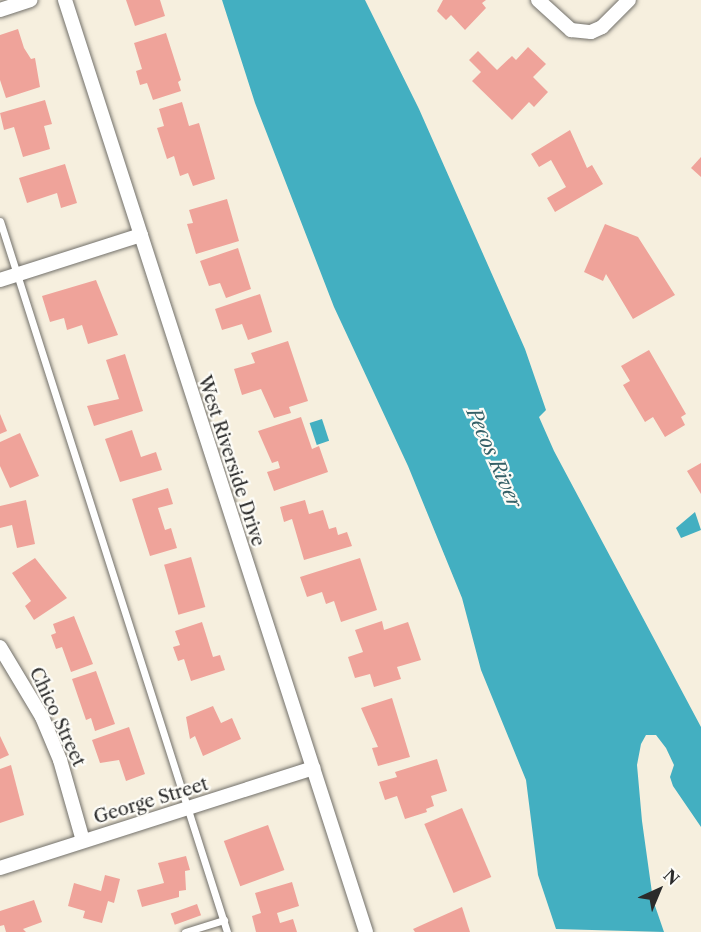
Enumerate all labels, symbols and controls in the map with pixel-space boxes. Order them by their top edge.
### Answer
street label: West Riverside Drive [193,373,269,549]
water label: Pecos River [461,404,527,512]
street label: Chico Street [25,664,89,770]
street label: George Street [91,773,211,829]
north arrow [629,860,689,920]
text: N [660,865,683,889]

